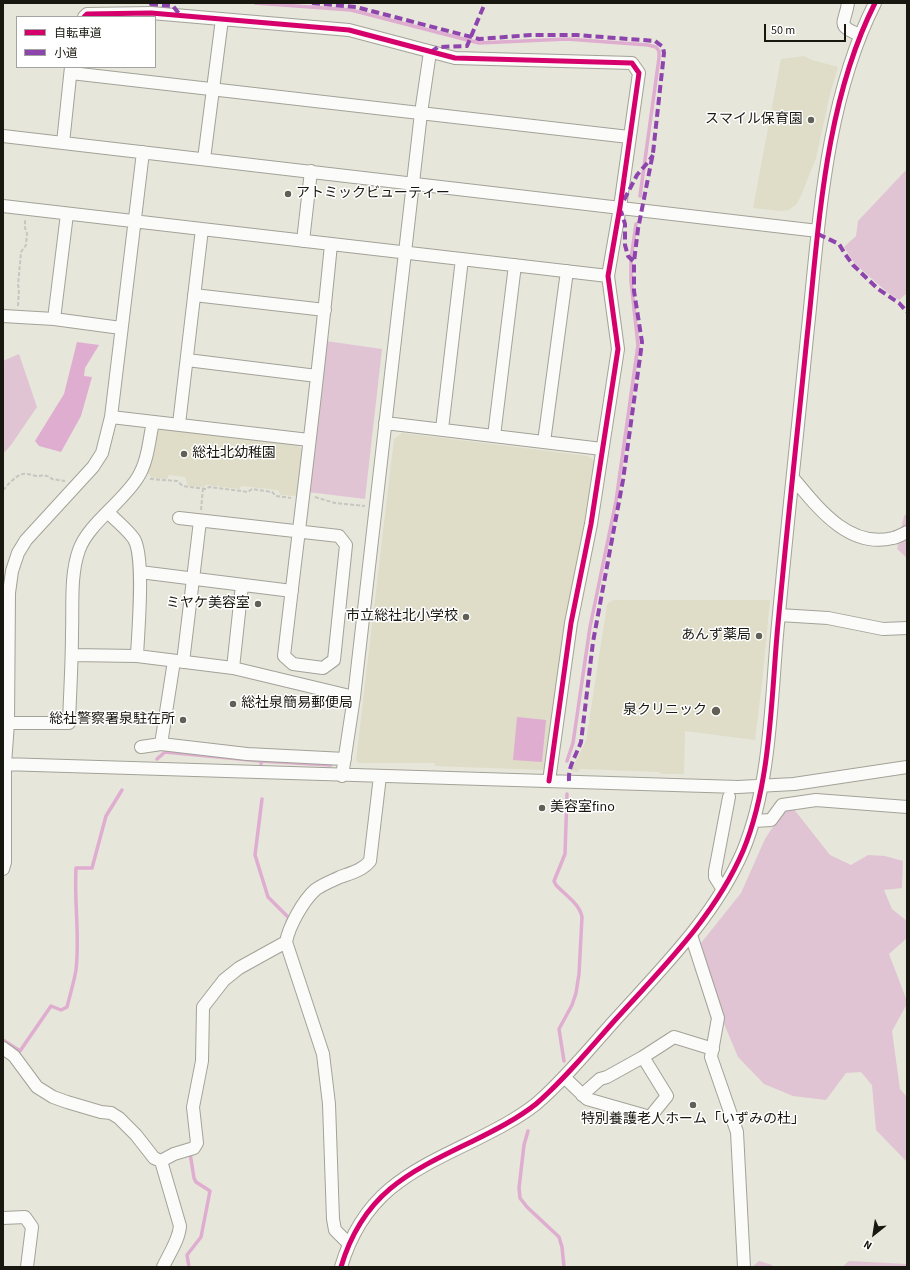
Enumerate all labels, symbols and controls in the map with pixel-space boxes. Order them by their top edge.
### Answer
legend [16,16,156,68]
scale bar [766,16,848,42]
text: 50 m [771,22,795,39]
text: 自転車道 [54,25,102,42]
text: 小道 [54,45,78,62]
place label: スマイル保育園 [705,112,803,128]
marker: スマイル保育園 [806,115,816,125]
place label: アトミックビューティー [296,186,450,202]
marker: アトミックビューティー [283,189,293,199]
place label: 総社北幼稚園 [192,446,276,462]
marker: 総社北幼稚園 [179,449,189,459]
place label: ミヤケ美容室 [166,596,250,612]
marker: ミヤケ美容室 [253,599,263,609]
place label: 市立総社北小学校 [346,609,458,625]
marker: 市立総社北小学校 [461,612,471,622]
place label: あんず薬局 [681,628,751,644]
marker: あんず薬局 [754,631,764,641]
place label: 総社泉簡易郵便局 [241,696,353,712]
marker: 総社泉簡易郵便局 [228,699,238,709]
place label: 泉クリニック [623,703,707,719]
marker: 泉クリニック [710,705,722,717]
place label: 総社警察署泉駐在所 [49,712,175,728]
marker: 総社警察署泉駐在所 [178,715,188,725]
place label: 美容室fino [550,800,615,816]
marker: 美容室fino [537,803,547,813]
marker: 特別養護老人ホーム「いずみの杜」 [688,1100,698,1110]
place label: 特別養護老人ホーム「いずみの杜」 [581,1112,805,1128]
north arrow [854,1214,894,1254]
text: N [861,1237,875,1253]

